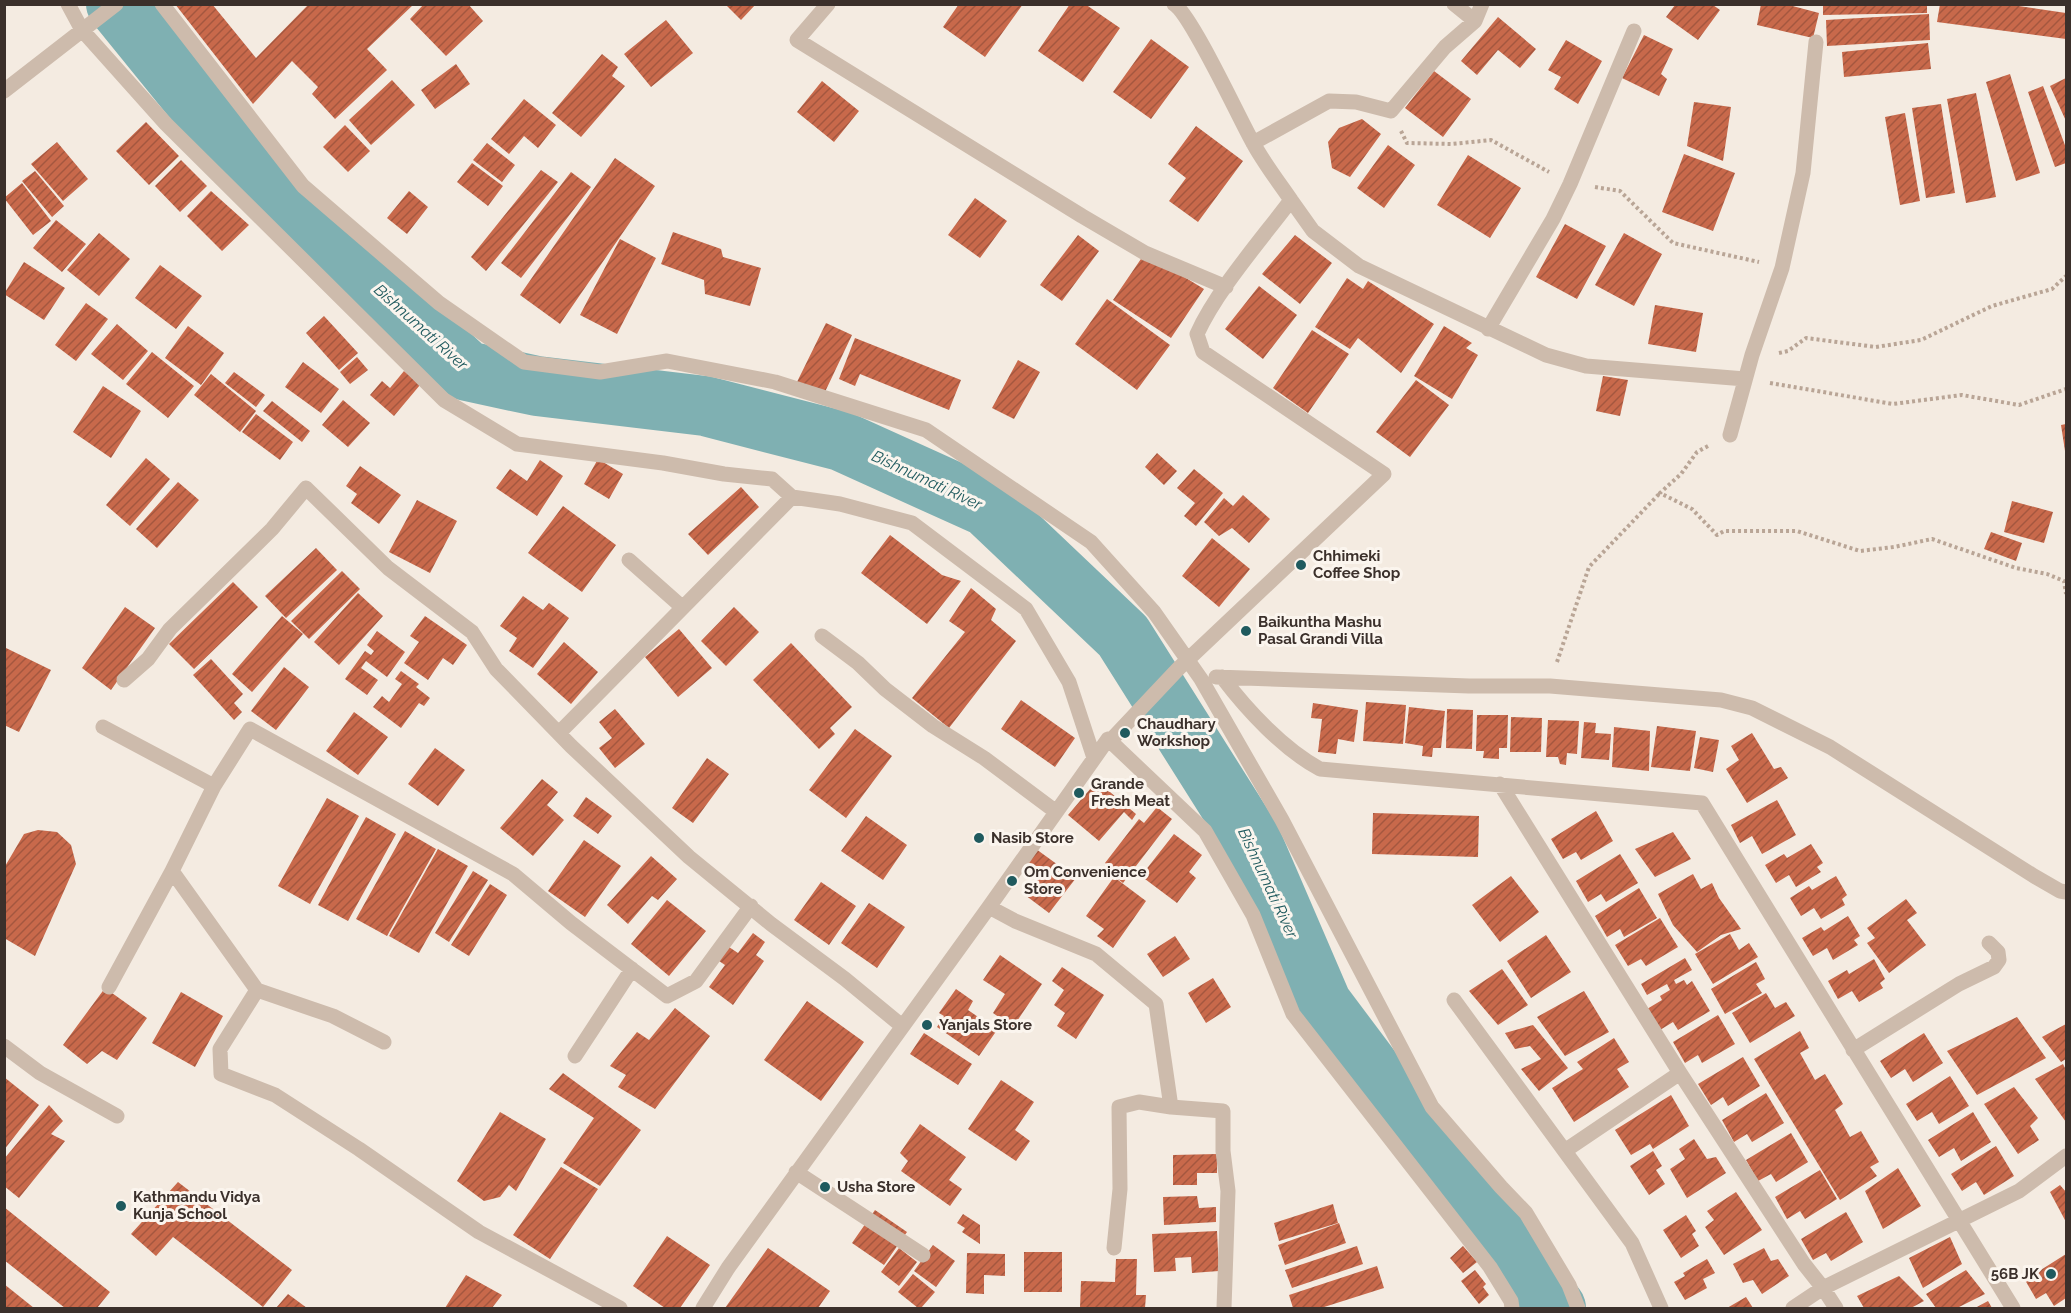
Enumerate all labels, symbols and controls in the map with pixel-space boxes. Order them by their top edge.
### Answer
water label: Bishnumati River [370,280,472,374]
water label: Bishnumati River [869,446,986,514]
place label: Chhimeki Coffee Shop [1313,547,1401,582]
marker: Chhimeki Coffee Shop [1294,558,1308,572]
place label: Baikuntha Mashu Pasal Grandi Villa [1258,613,1383,648]
marker: Baikuntha Mashu Pasal Grandi Villa [1239,624,1253,638]
place label: Chaudhary Workshop [1137,715,1216,750]
marker: Chaudhary Workshop [1118,726,1132,740]
place label: Grande Fresh Meat [1091,775,1170,810]
marker: Grande Fresh Meat [1072,786,1086,800]
water label: Bishnumati River [1234,825,1302,942]
place label: Nasib Store [991,829,1074,847]
marker: Nasib Store [972,831,986,845]
place label: Om Convenience Store [1024,863,1146,898]
marker: Om Convenience Store [1005,874,1019,888]
place label: Yanjals Store [939,1016,1032,1034]
marker: Yanjals Store [920,1018,934,1032]
place label: Usha Store [837,1178,915,1196]
marker: Usha Store [818,1180,832,1194]
place label: Kathmandu Vidya Kunja School [133,1188,261,1223]
marker: Kathmandu Vidya Kunja School [114,1199,128,1213]
place label: 56B JK [1991,1265,2040,1283]
marker: 56B JK [2044,1267,2058,1281]

